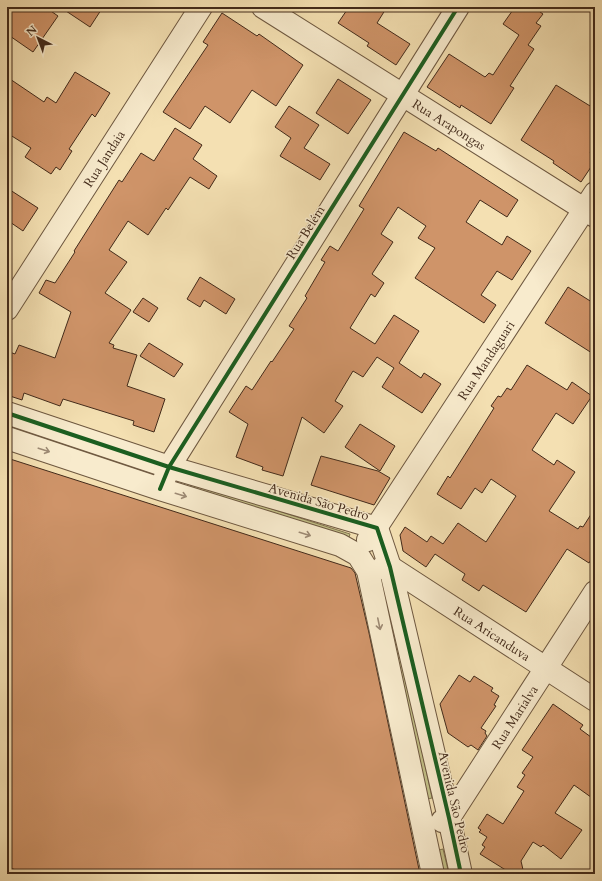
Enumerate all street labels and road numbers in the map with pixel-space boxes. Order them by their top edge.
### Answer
street label: Rua Arapongas [409,95,489,155]
street label: Rua Jandaia [80,127,130,191]
street label: Rua Belém [282,202,329,263]
street label: Rua Mandaguari [454,317,519,404]
street label: Avenida São Pedro [266,479,371,525]
street label: Rua Aricanduva [450,603,534,666]
street label: Rua Marialva [488,682,543,753]
street label: Avenida São Pedro [434,750,474,855]

